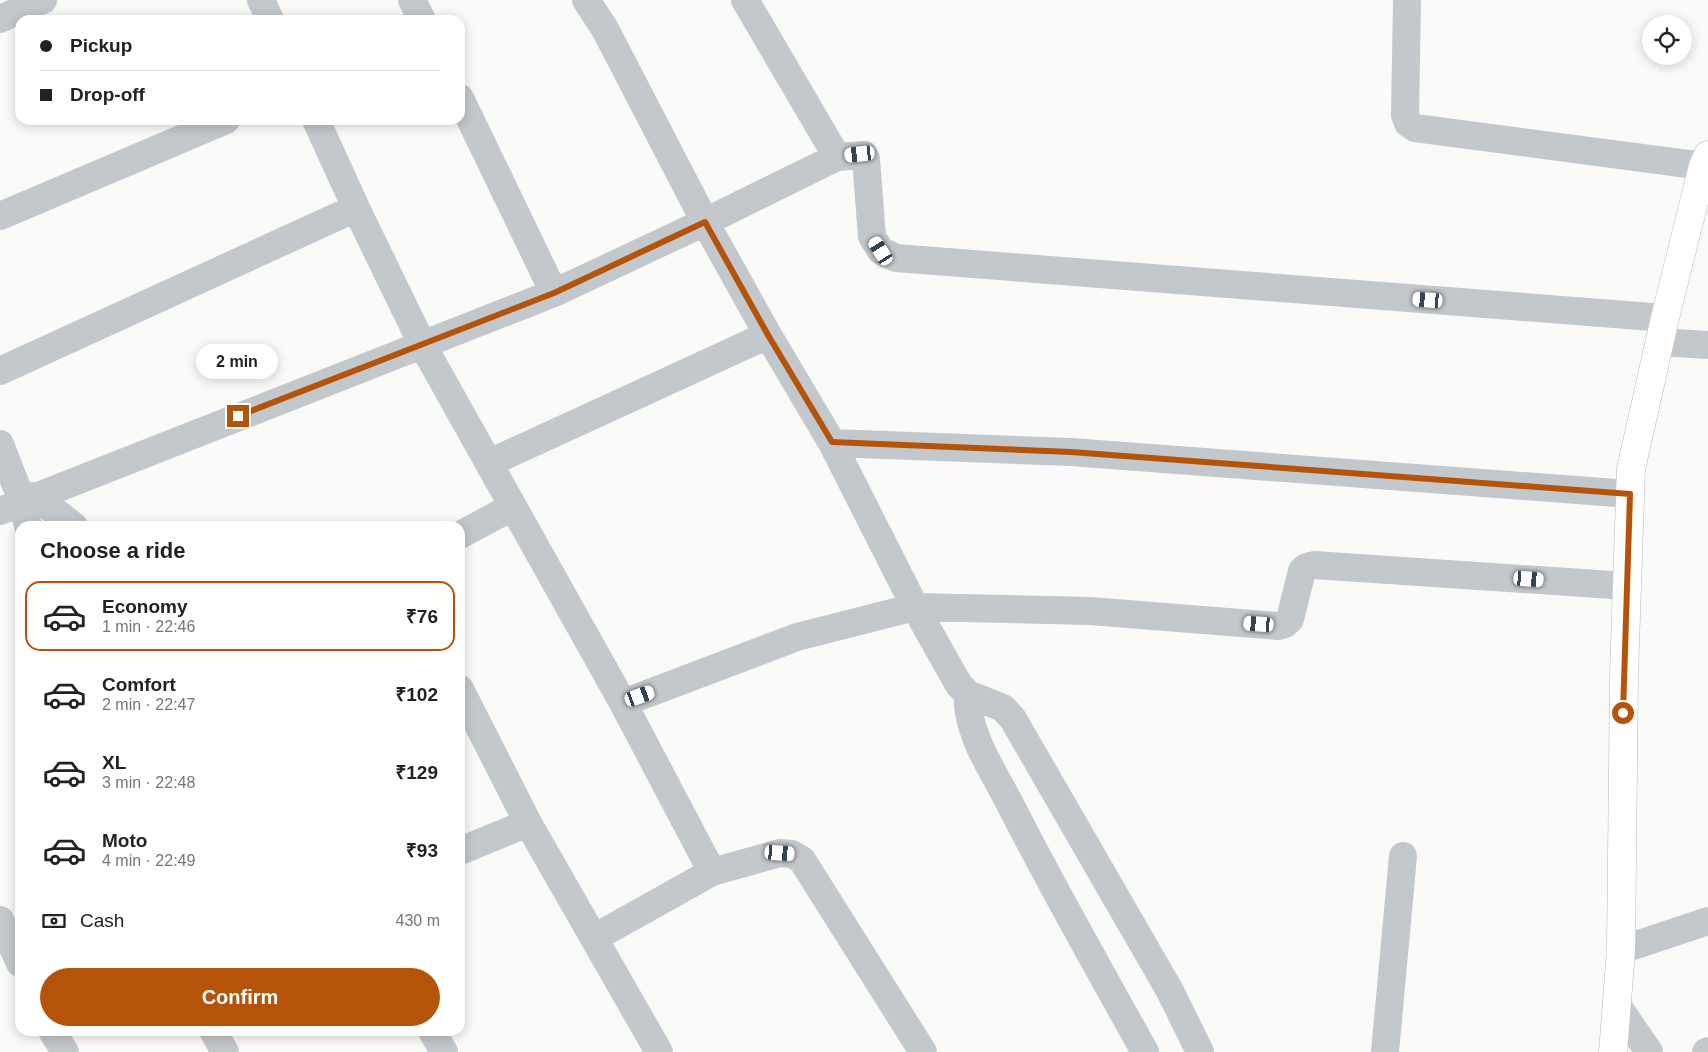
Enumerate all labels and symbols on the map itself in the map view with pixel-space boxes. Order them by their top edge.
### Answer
car [844,145,875,163]
car [866,234,895,268]
car [1412,291,1443,309]
callout: 2 min [197,344,279,378]
route end [227,405,249,427]
car [1513,570,1544,588]
car [1243,615,1274,633]
car [623,684,656,708]
route start [1612,702,1634,724]
car [764,844,795,862]

